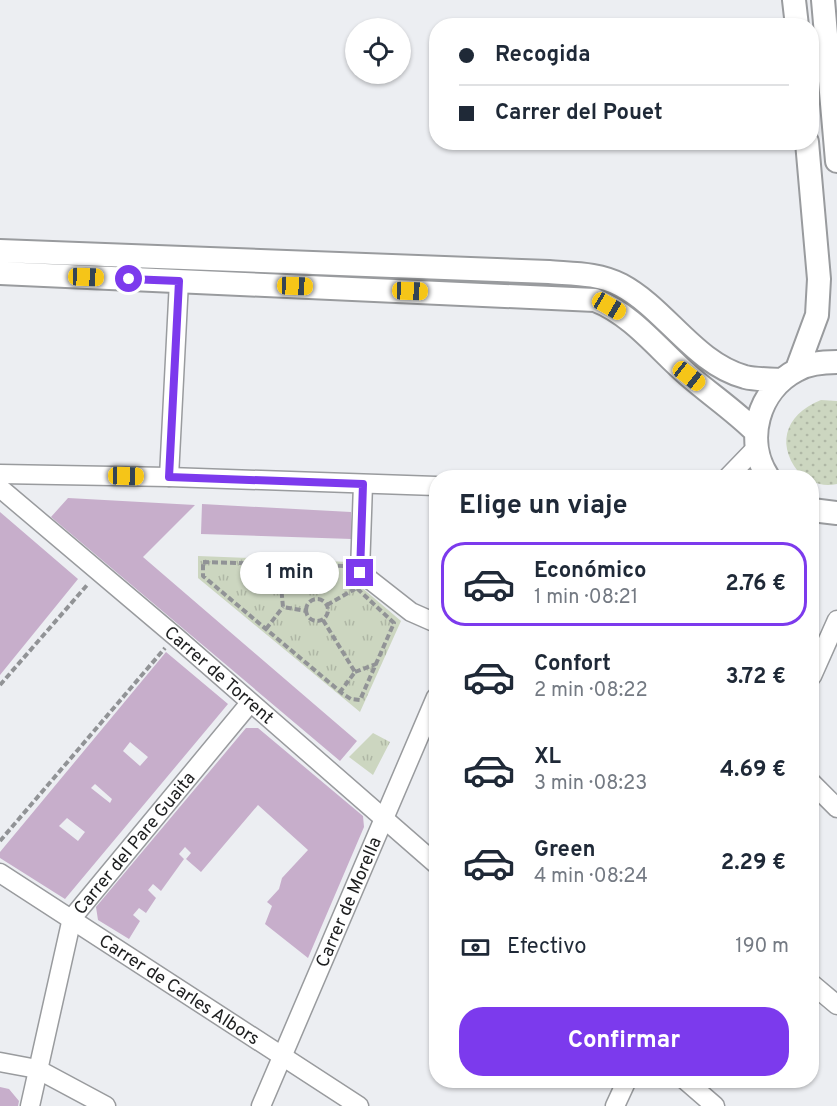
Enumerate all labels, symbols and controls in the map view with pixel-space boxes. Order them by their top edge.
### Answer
map controls [345,18,411,84]
button: locate [345,18,411,84]
text: Recogida [495,42,590,69]
text: Carrer del Pouet [495,100,663,127]
route start [115,265,142,292]
car [68,267,104,287]
car [277,276,313,296]
car [392,281,428,301]
car [589,289,629,323]
car [669,358,709,394]
car [108,467,144,485]
text: Elige un viaje [459,489,628,523]
callout: 1 min [240,552,339,594]
icon: car [462,557,516,611]
text: Económico [534,558,647,585]
route end [346,559,373,586]
text: 1 min [265,560,314,586]
text: 2.76 € [725,571,786,598]
text: 1 min · 08:21 [534,585,638,611]
street label: Carrer de Torrent [159,622,278,730]
icon: car [462,650,516,704]
text: Confort [534,651,611,678]
text: 3.72 € [725,664,786,691]
text: 2 min · 08:22 [534,678,648,704]
icon: car [462,743,516,797]
text: XL [534,744,561,771]
text: 4.69 € [720,757,786,784]
street label: Carrer del Pare Guaita [69,768,201,920]
text: 3 min · 08:23 [534,771,647,797]
street label: Carrer de Morella [312,834,388,971]
icon: car [462,836,516,890]
text: Green [534,837,596,864]
text: 2.29 € [721,850,786,877]
text: 4 min · 08:24 [534,864,648,890]
street label: Carrer de Carles Albors [94,930,263,1051]
icon: cash [459,931,492,964]
text: Efectivo [507,934,587,961]
text: 190 m [735,934,789,960]
button: Confirmar [459,1007,789,1076]

